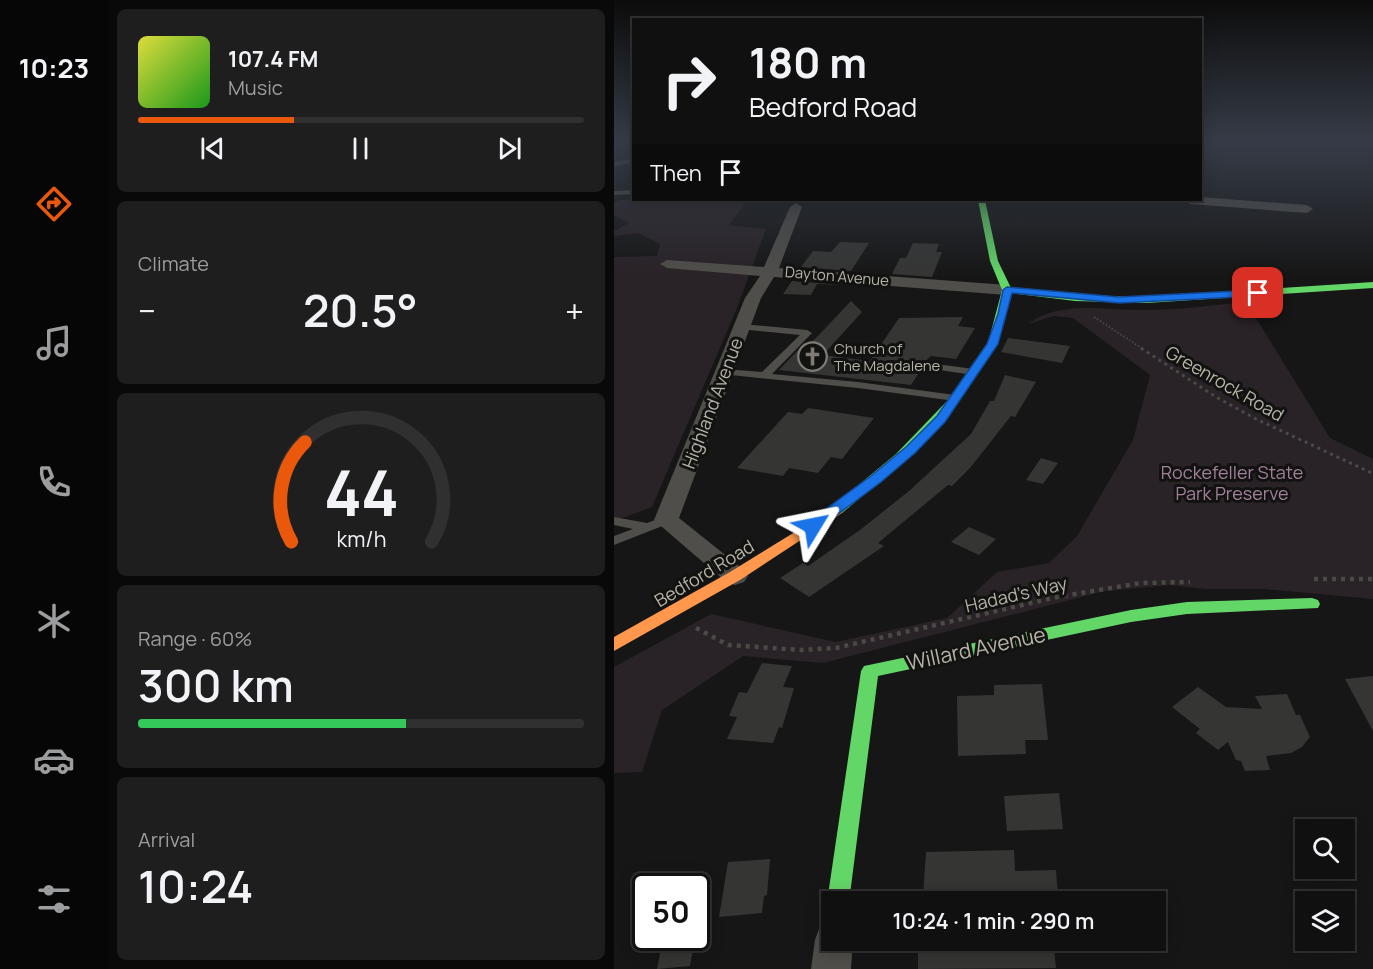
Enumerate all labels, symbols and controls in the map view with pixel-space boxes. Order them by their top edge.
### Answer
text: 180 m [749,33,867,91]
icon: right [650,42,728,120]
text: 107.4 FM [228,44,318,74]
text: 10:23 [19,49,89,86]
text: Music [228,74,283,101]
text: Bedford Road [749,88,917,125]
icon: previous [196,132,229,165]
icon: pause [344,132,377,165]
icon: next [493,132,526,165]
icon: arrive [714,156,747,189]
text: Then [650,158,702,188]
icon: directions [33,183,75,225]
text: Climate [138,250,209,277]
street label: Dayton Avenue [784,261,890,291]
pin [1232,267,1283,318]
icon: arrive [1241,276,1274,309]
text: 20.5° [303,279,418,341]
text: − [138,288,156,333]
text: + [565,288,584,333]
icon: music [33,322,75,364]
street label: Highland Avenue [676,334,748,472]
place label: Church of The Magdalene [834,338,941,376]
street label: Greenrock Road [1162,339,1288,427]
church icon: Church of The Magdalene [797,341,829,373]
text: 44 [323,449,399,535]
park label: Rockefeller State Park Preserve [1161,460,1303,505]
icon: phone [33,461,75,503]
position arrow [781,494,845,558]
text: km/h [336,524,386,553]
street label: Bedford Road [650,534,758,612]
street label: Hadad's Way [963,570,1070,617]
icon: climate [33,600,75,642]
street label: Willard Avenue [904,620,1048,676]
text: Range · 60% [138,625,252,652]
text: 300 km [138,654,294,716]
icon: car [33,739,75,781]
map controls [1295,819,1355,951]
button: search [1295,819,1355,879]
text: Arrival [138,826,195,853]
text: 10:24 [138,855,253,917]
speed limit sign: 50 [632,873,710,951]
icon: filters [33,878,75,920]
button: layers [1295,891,1355,951]
text: 10:24 · 1 min · 290 m [892,906,1095,936]

